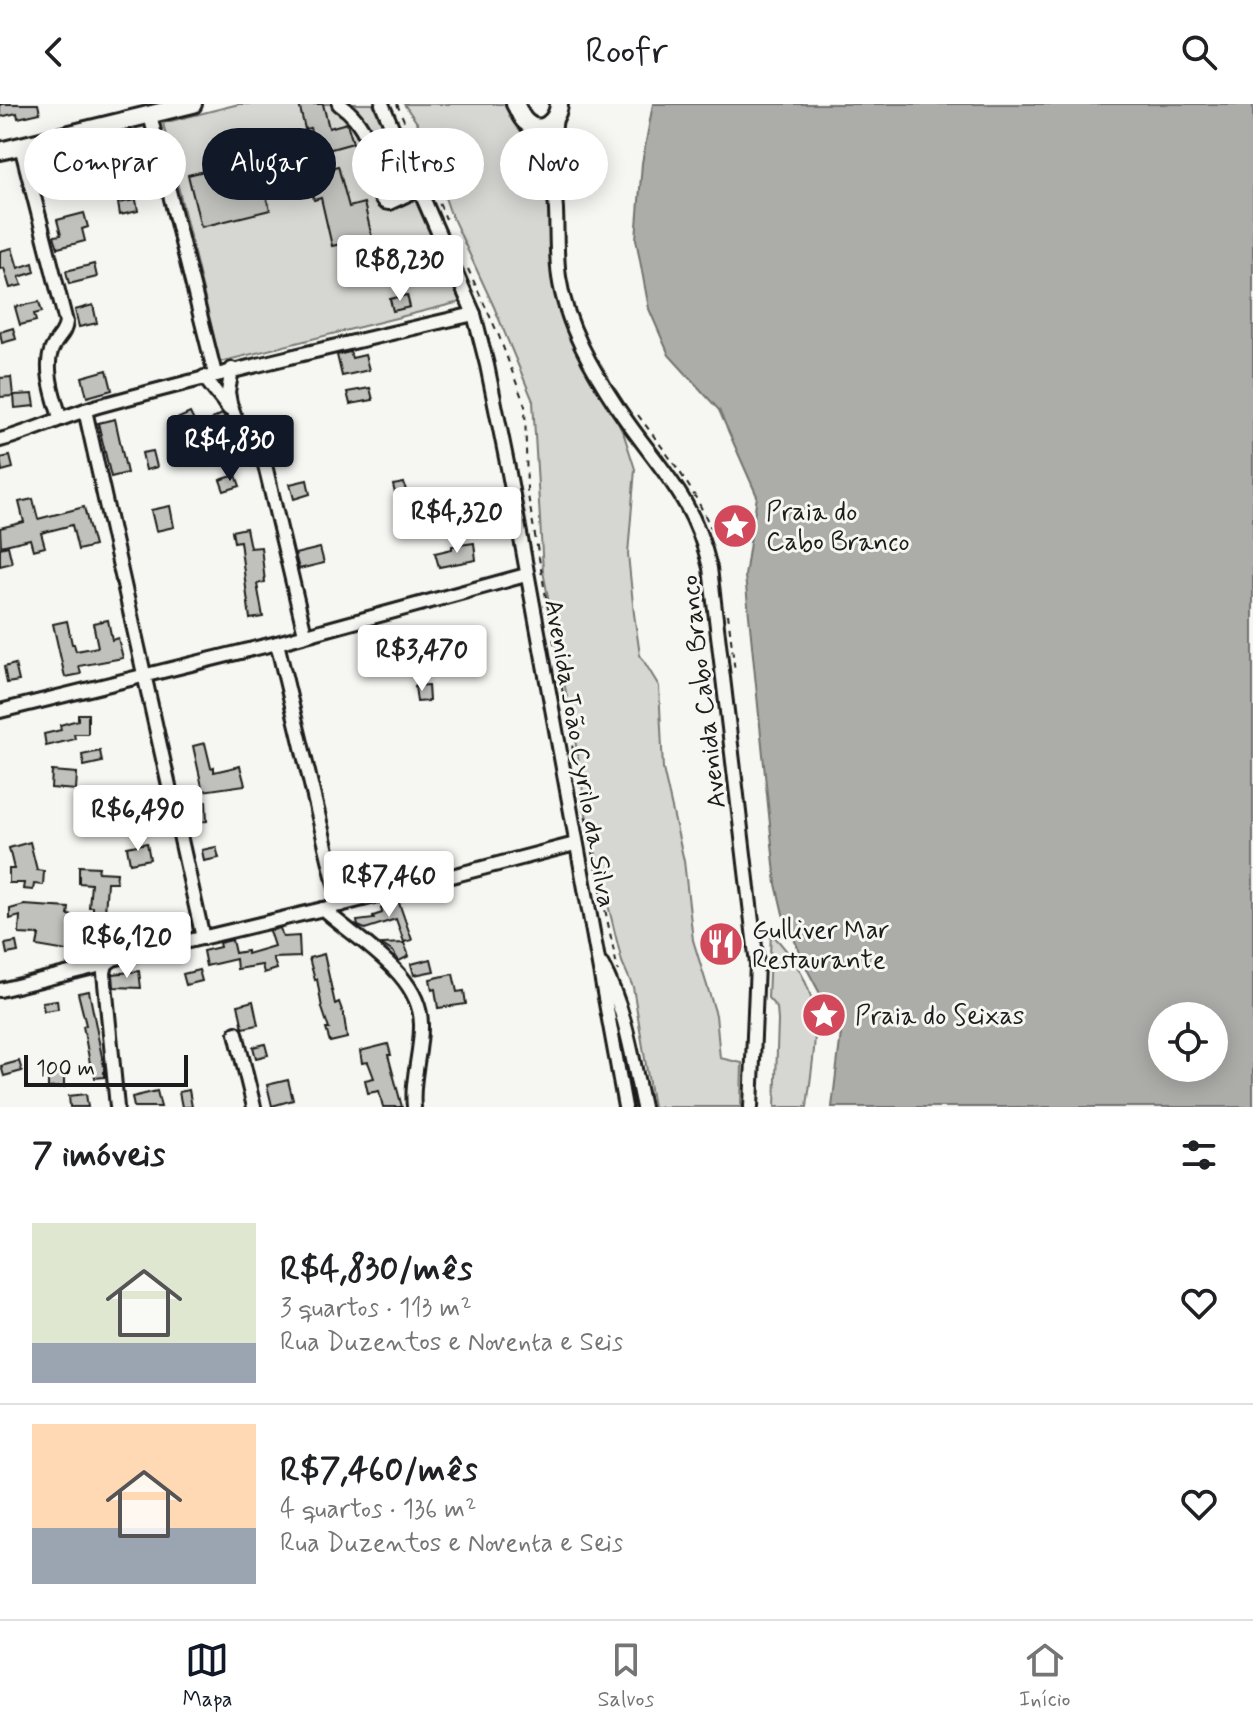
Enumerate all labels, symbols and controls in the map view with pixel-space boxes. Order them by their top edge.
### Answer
text: Roofr [585,29,668,76]
icon: back [32,30,76,74]
icon: search [1177,30,1221,74]
chip: Comprar [24,128,186,200]
chip: Alugar [202,128,336,200]
chip: Filtros [352,128,484,200]
chip: Novo [500,128,608,200]
pin: R$8,230 [326,235,474,303]
text: R$8,230 [355,244,445,278]
pin: R$4,830 [156,415,304,483]
text: R$4,830 [185,424,275,458]
pin: R$4,320 [383,487,531,555]
text: R$4,320 [411,496,503,530]
place label: Praia do Cabo Branco [766,496,910,560]
place icon: Praia do Cabo Branco [711,502,759,550]
street label: Avenida Cabo Branco [673,573,735,810]
street label: Avenida João Cyrilo da Silva [535,597,623,910]
pin: R$3,470 [348,625,496,693]
text: R$3,470 [376,634,468,668]
pin: R$6,490 [64,785,212,853]
text: R$6,490 [91,794,185,828]
pin: R$7,460 [315,851,463,919]
text: R$7,460 [342,860,436,894]
pin: R$6,120 [53,912,201,980]
place label: Gulliver Mar Restaurante [752,914,889,978]
restaurant icon: Gulliver Mar Restaurante [697,920,745,968]
text: R$6,120 [82,921,172,955]
place icon: Praia do Seixas [800,991,848,1039]
place label: Praia do Seixas [855,1000,1024,1034]
map controls [1148,1002,1228,1082]
button: locate [1148,1002,1228,1082]
scale bar [24,1051,188,1087]
text: 100 m [36,1055,95,1083]
text: 7 imóveis [32,1133,165,1178]
icon: filters [1177,1133,1221,1177]
text: R$4,830/mês [280,1247,472,1292]
icon: home [96,1255,192,1351]
icon: heart [1177,1281,1221,1325]
text: 3 quartos · 113 m² [280,1292,472,1326]
text: Rua Duzentos e Noventa e Seis [280,1326,623,1360]
text: R$7,460/mês [280,1448,477,1493]
icon: home [96,1456,192,1552]
icon: heart [1177,1482,1221,1526]
text: 4 quartos · 136 m² [280,1493,477,1527]
text: Rua Duzentos e Noventa e Seis [280,1527,623,1561]
tab: Mapa [182,1638,233,1714]
tab: Salvos [597,1638,654,1714]
tab: Início [1019,1638,1071,1714]

